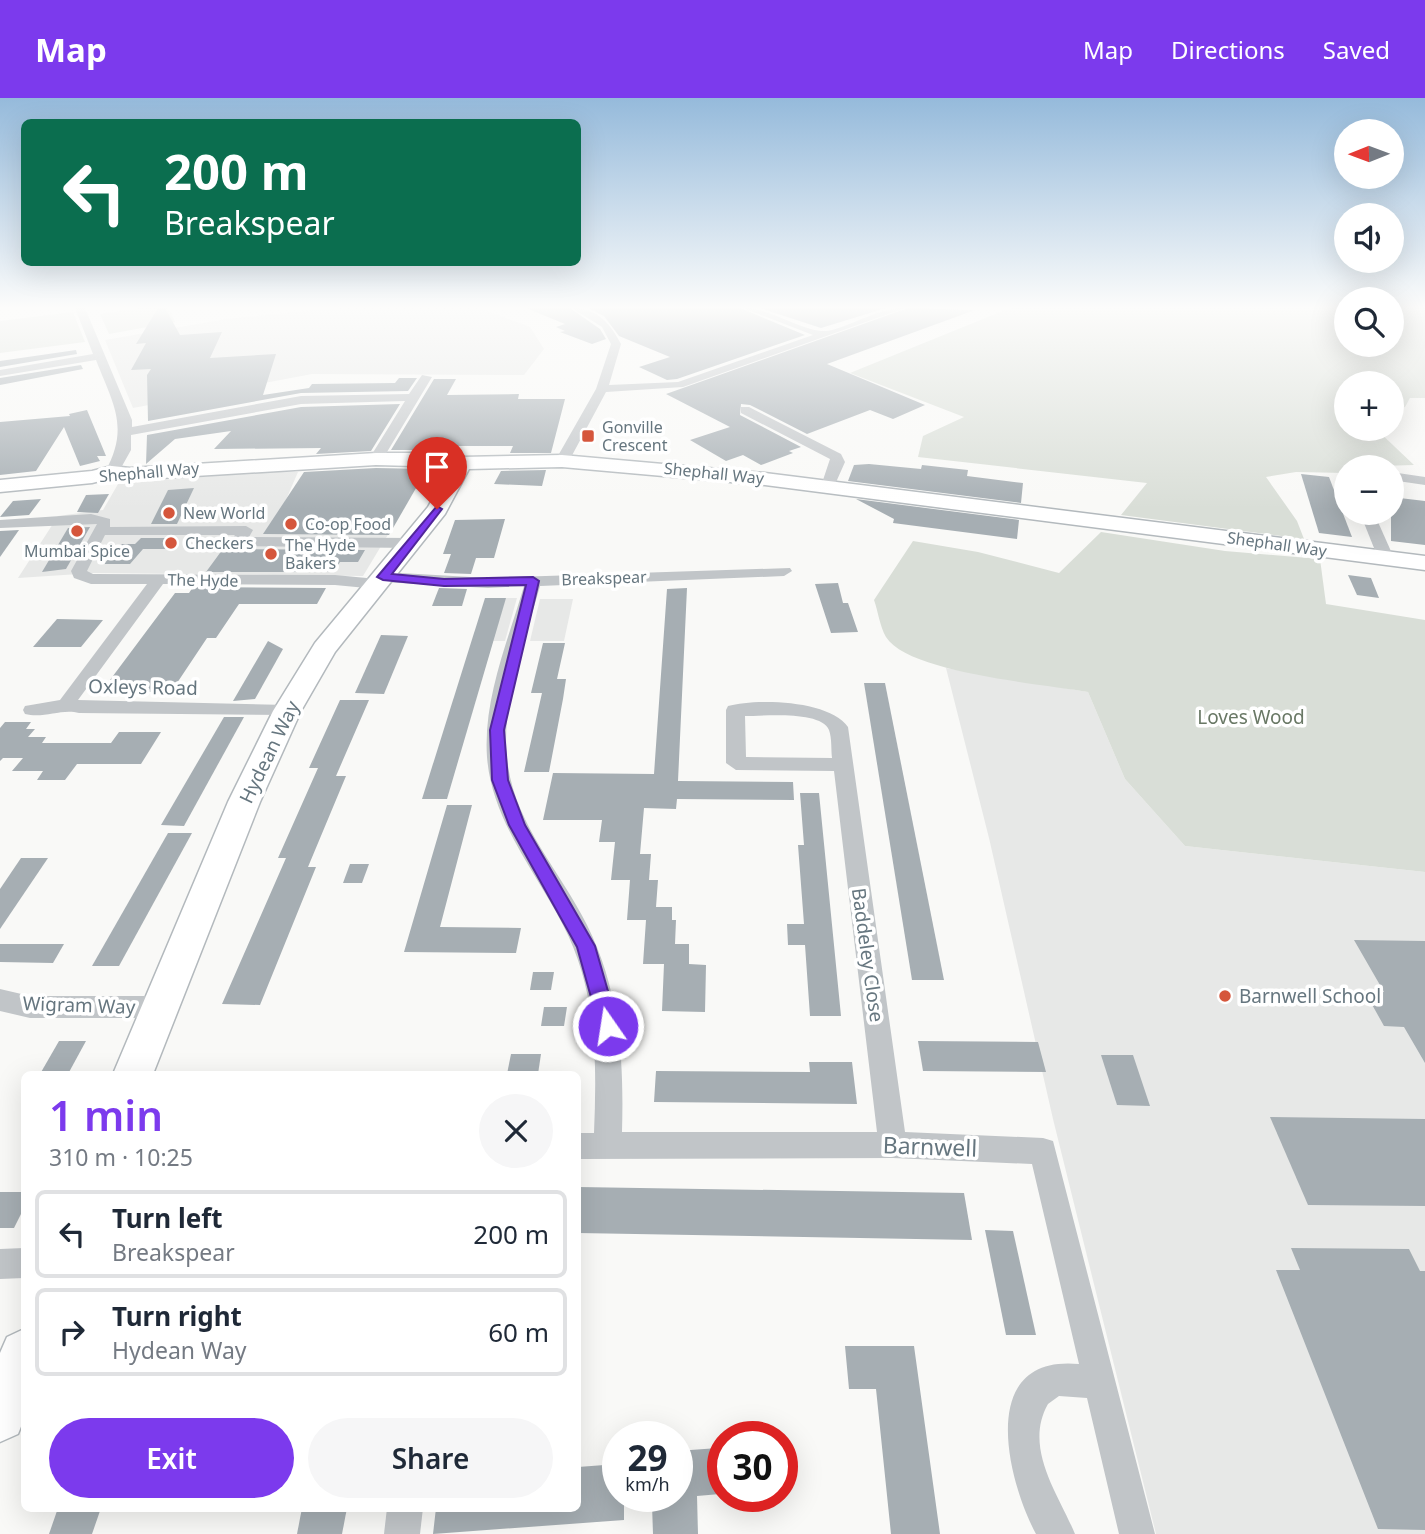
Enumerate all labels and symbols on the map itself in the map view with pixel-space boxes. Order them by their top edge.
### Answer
north arrow [1334,119,1404,189]
place label: Gonville Crescent [602,416,668,456]
marker: Gonville Crescent [580,428,596,444]
pin [407,437,467,509]
street label: Shephall Way [98,457,201,487]
street label: Shephall Way [663,457,766,489]
place label: New World [183,502,265,524]
marker: New World [161,505,177,521]
place label: Co-op Food [305,513,391,535]
marker: Co-op Food [283,516,299,532]
marker: Mumbai Spice [69,523,85,539]
street label: Shephall Way [1226,526,1329,562]
place label: Checkers [185,532,254,554]
place label: The Hyde Bakers [285,534,356,574]
marker: Checkers [163,535,179,551]
place label: Mumbai Spice [24,540,130,562]
marker: The Hyde Bakers [263,546,279,562]
street label: Breakspear [561,566,647,590]
street label: The Hyde [167,568,239,592]
street label: Oxleys Road [88,673,198,701]
street label: Hydean Way [233,696,305,808]
park label: Loves Wood [1197,704,1305,730]
street label: Baddeley Close [846,886,890,1024]
place label: Barnwell School [1239,983,1381,1009]
marker: Barnwell School [1217,988,1233,1004]
position arrow [571,989,645,1063]
street label: Wigram Way [22,990,136,1020]
street label: Barnwell [882,1128,978,1164]
speed limit sign: 30 [707,1421,798,1512]

